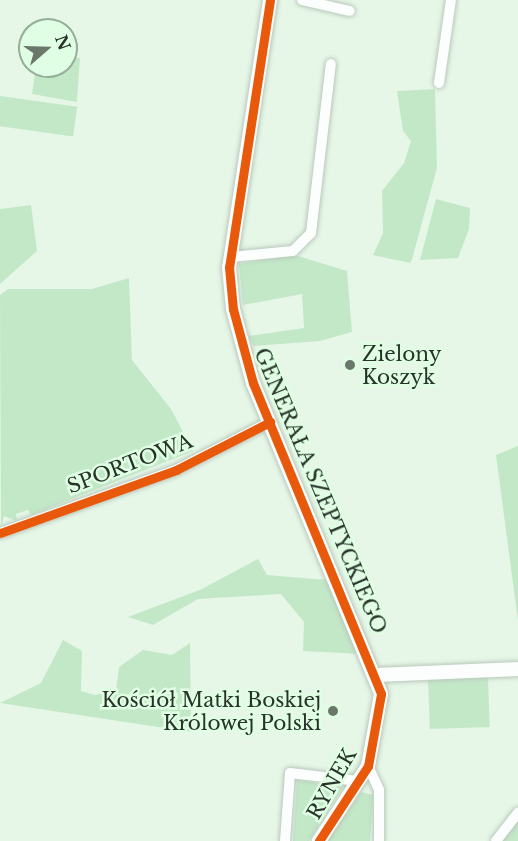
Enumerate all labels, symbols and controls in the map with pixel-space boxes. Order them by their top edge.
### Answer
north arrow [18,18,78,78]
text: N [51,32,75,53]
place label: Zielony Koszyk [362,342,441,389]
street label: GENERAŁA SZEPTYCKIEGO [249,344,391,638]
marker: Zielony Koszyk [343,358,357,372]
street label: SPORTOWA [64,429,196,499]
place label: Kościół Matki Boskiej Królowej Polski [101,688,321,735]
marker: Kościół Matki Boskiej Królowej Polski [326,704,340,718]
street label: RYNEK [302,744,362,824]

